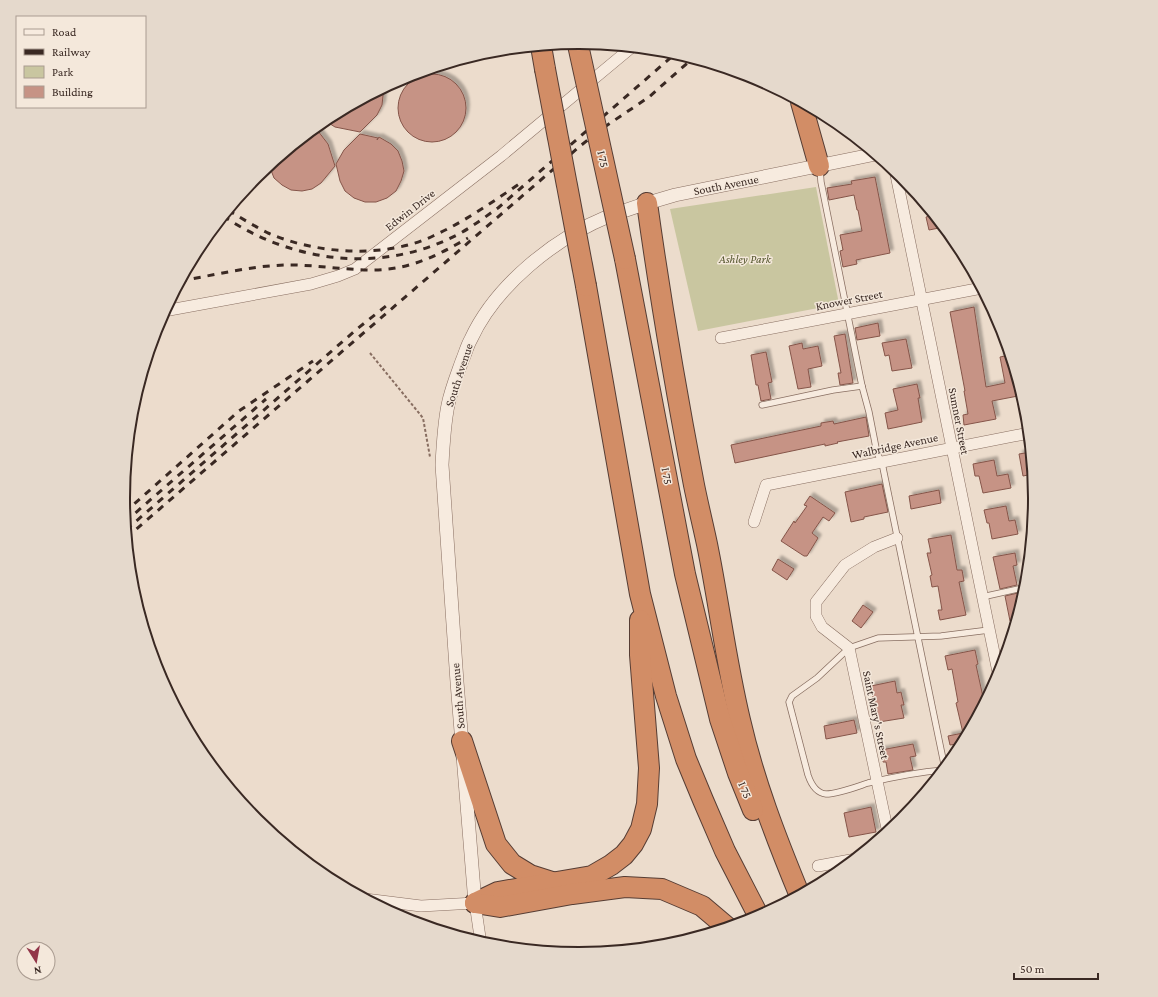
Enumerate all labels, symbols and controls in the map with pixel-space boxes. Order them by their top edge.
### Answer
legend [16,16,146,108]
text: Road [52,25,77,39]
text: Railway [52,45,91,59]
text: Park [52,65,74,79]
text: Building [52,85,93,99]
street label: I 75 [594,149,612,169]
street label: South Avenue [692,172,760,198]
street label: Edwin Drive [382,186,438,234]
park label: Ashley Park [718,252,772,266]
street label: Knower Street [814,286,885,313]
street label: South Avenue [442,341,476,409]
street label: Sumner Street [946,386,973,457]
street label: Walbridge Avenue [851,430,939,462]
street label: I 75 [659,466,675,486]
street label: South Avenue [448,663,468,729]
street label: Saint Mary's Street [860,669,892,762]
street label: I 75 [735,779,755,801]
north arrow [16,941,56,981]
scale bar [1014,955,1098,981]
text: 50 m [1020,962,1045,976]
text: N [33,964,43,978]

